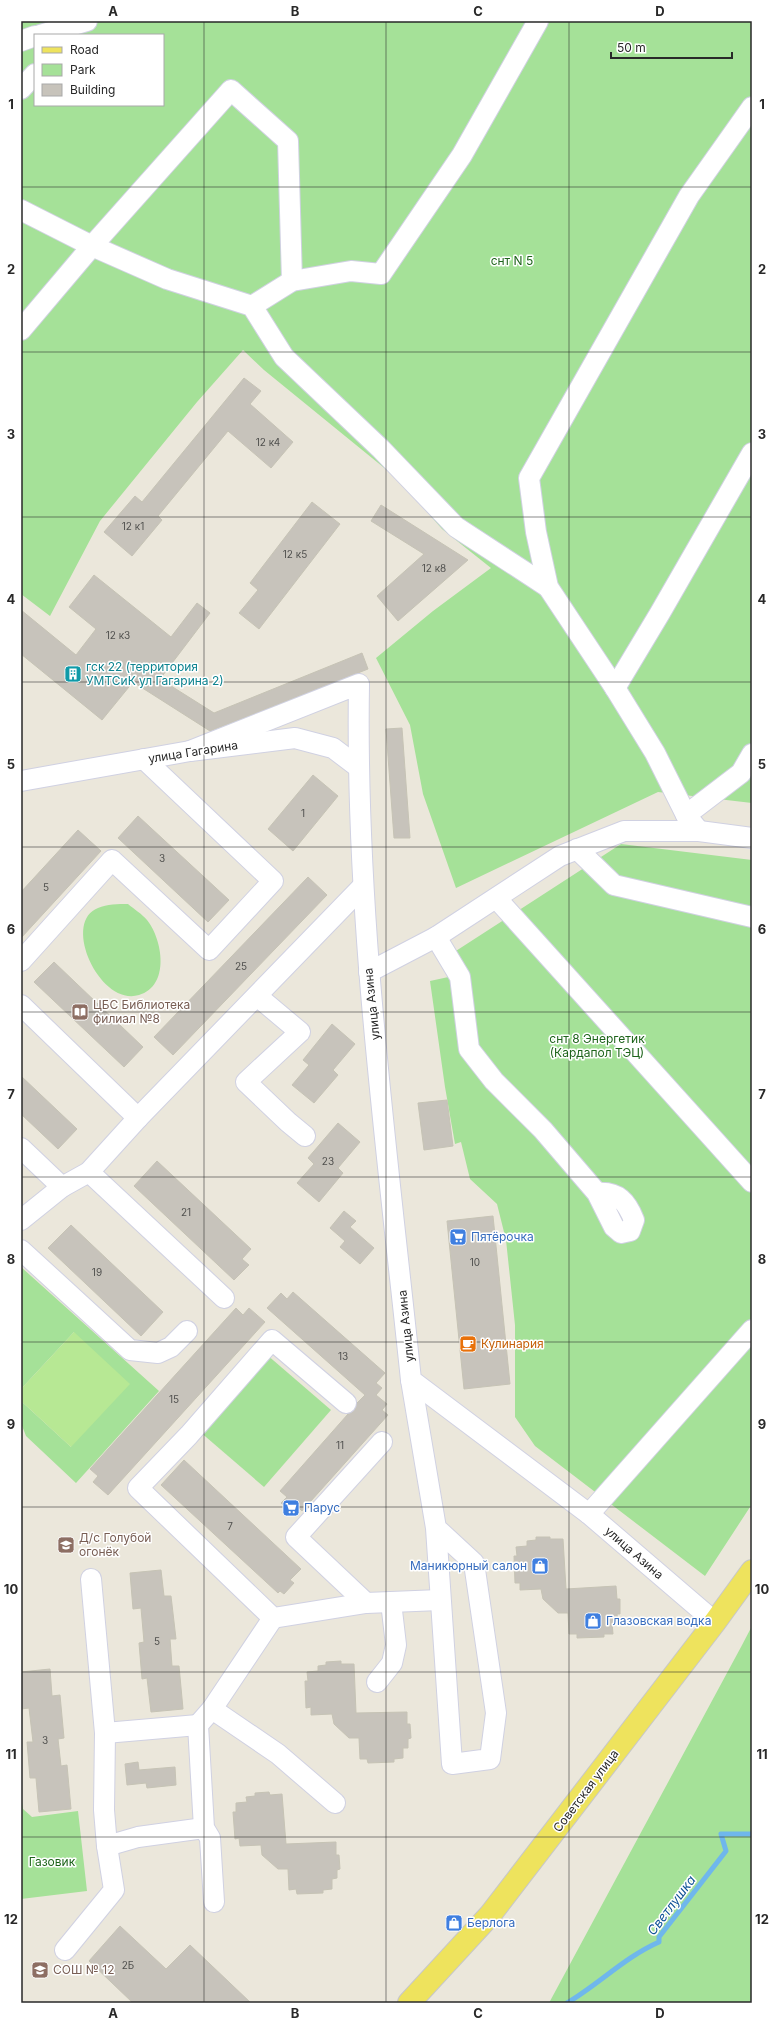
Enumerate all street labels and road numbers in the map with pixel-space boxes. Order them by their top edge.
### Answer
street label: улица Гагарина [147,737,239,766]
street label: улица Азина [360,967,383,1041]
street label: улица Азина [394,1289,417,1363]
street label: улица Азина [602,1523,667,1582]
street label: Советская улица [550,1747,621,1835]

